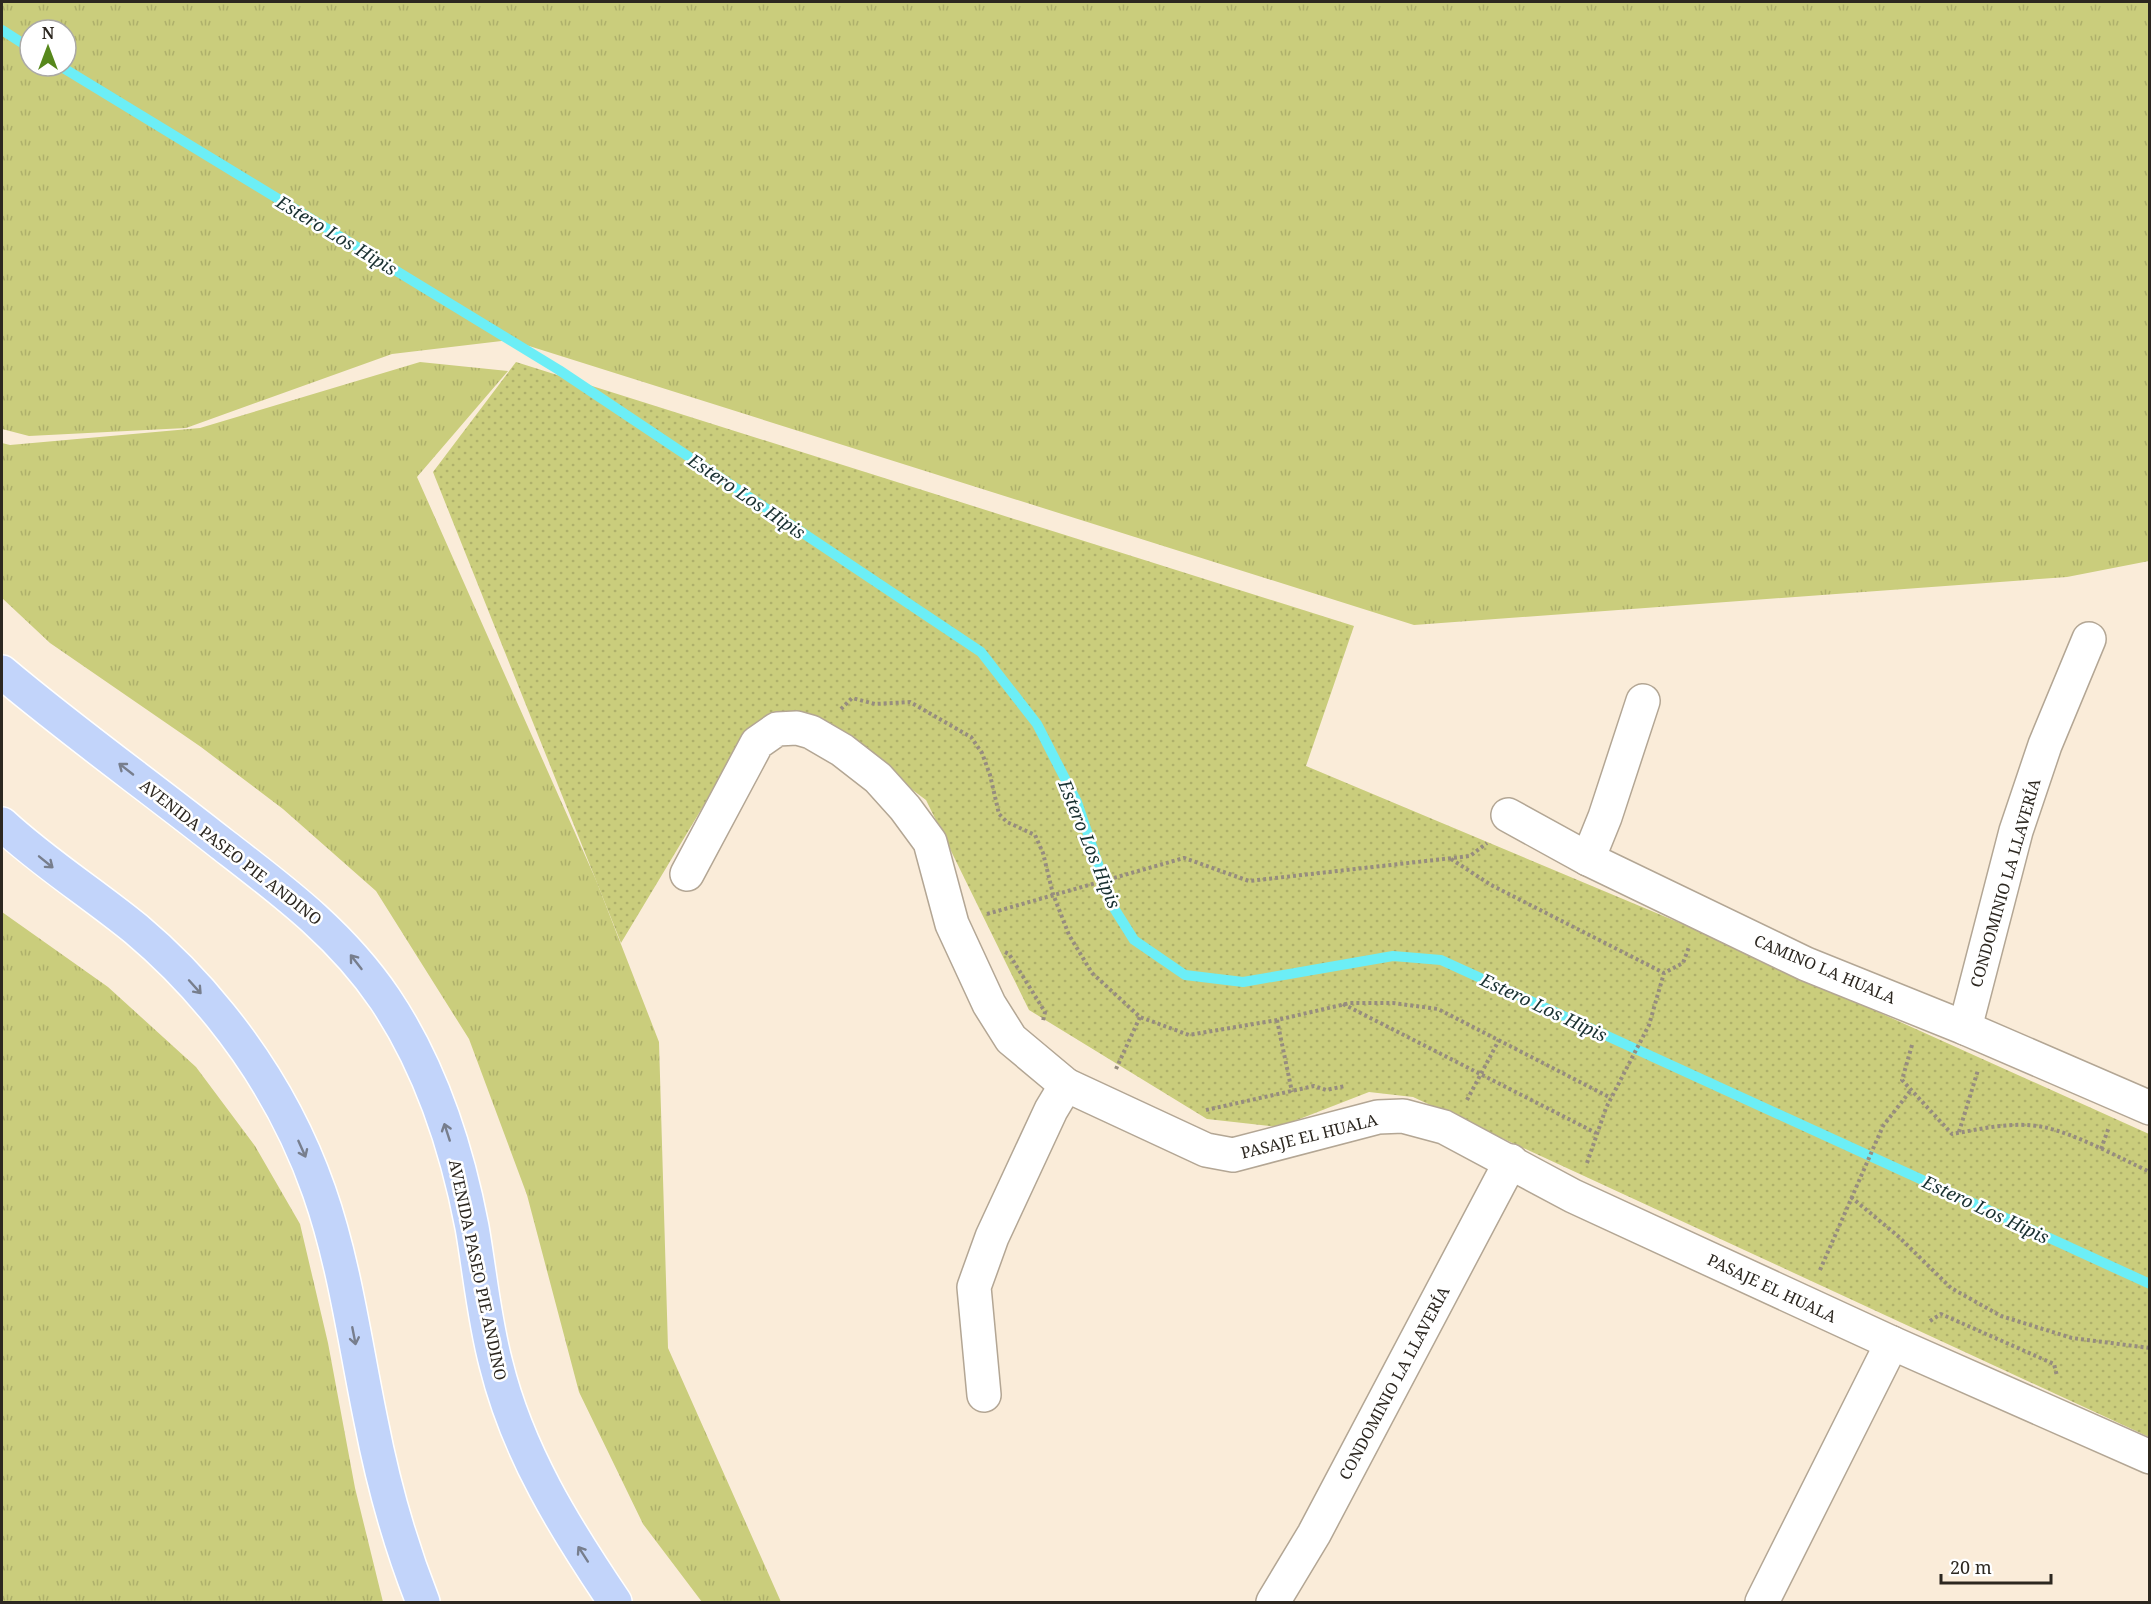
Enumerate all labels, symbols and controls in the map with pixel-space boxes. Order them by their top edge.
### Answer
north arrow [18,18,78,78]
text: N [42,22,55,44]
water label: Estero Los Hipis [271,189,402,280]
water label: Estero Los Hipis [683,447,810,544]
one-way arrow [119,763,135,776]
street label: AVENIDA PASEO PIE ANDINO [136,774,326,930]
water label: Estero Los Hipis [1053,775,1127,912]
street label: CONDOMINIO LA LLAVERÍA [1965,775,2046,990]
one-way arrow [38,855,54,868]
street label: CAMINO LA HUALA [1751,929,1900,1009]
one-way arrow [349,954,362,970]
water label: Estero Los Hipis [1476,967,1611,1047]
one-way arrow [188,979,202,994]
street label: PASAJE EL HUALA [1238,1108,1380,1164]
one-way arrow [441,1123,452,1142]
one-way arrow [296,1140,308,1158]
street label: AVENIDA PASEO PIE ANDINO [444,1158,512,1382]
water label: Estero Los Hipis [1918,1169,2053,1249]
street label: PASAJE EL HUALA [1704,1248,1841,1328]
street label: CONDOMINIO LA LLAVERÍA [1334,1282,1455,1484]
one-way arrow [349,1326,360,1346]
one-way arrow [577,1546,589,1563]
scale bar [1941,1547,2050,1585]
text: 20 m [1950,1555,1992,1579]

